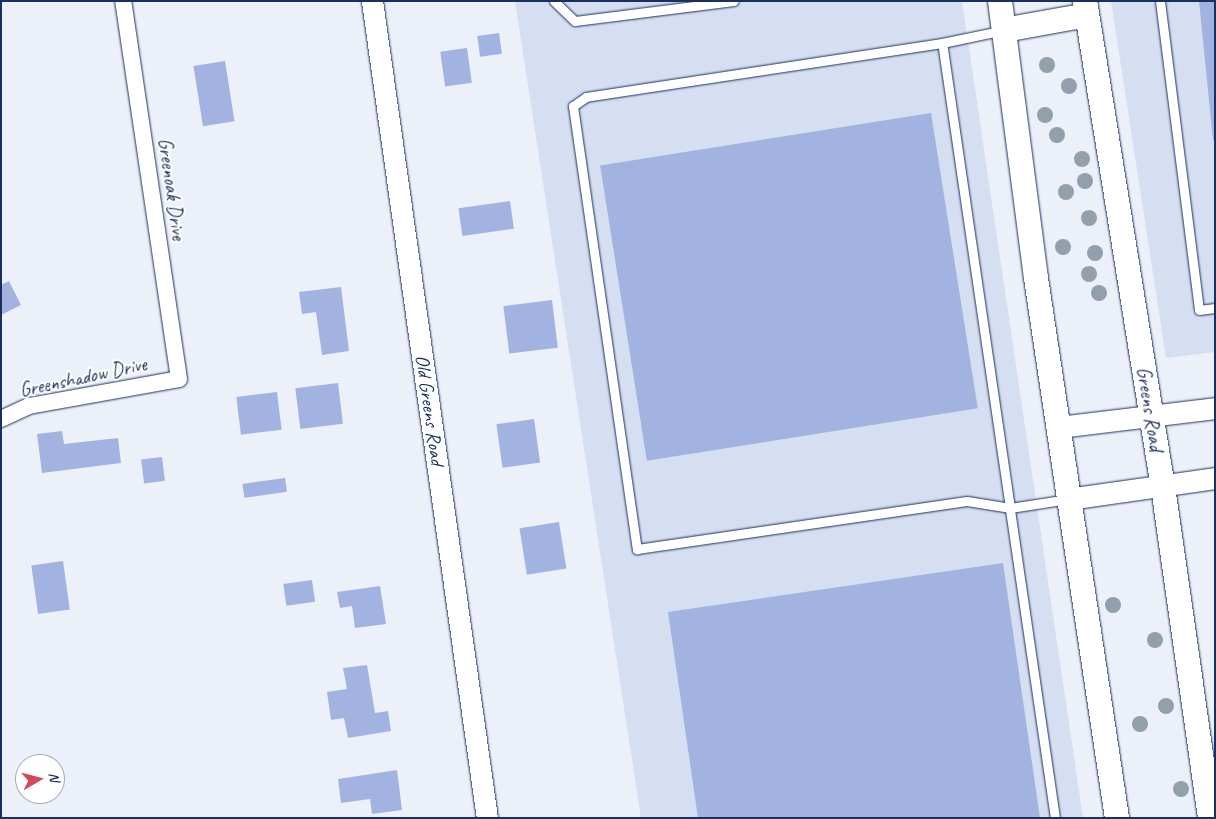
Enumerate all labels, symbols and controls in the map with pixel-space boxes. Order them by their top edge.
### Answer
street label: Greenoak Drive [153,136,191,242]
street label: Greenshadow Drive [17,352,149,402]
street label: Old Greens Road [410,354,450,466]
street label: Greens Road [1132,366,1168,452]
north arrow [15,754,65,804]
text: N [45,771,63,782]

